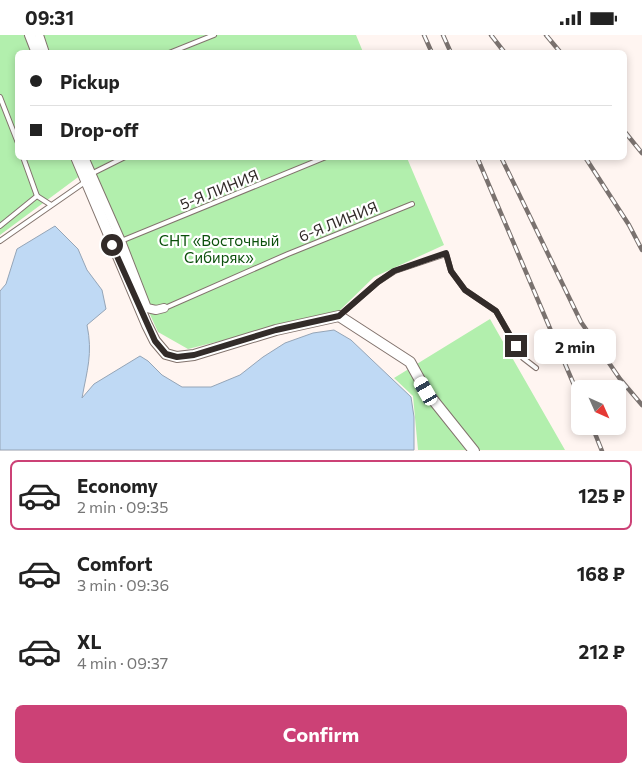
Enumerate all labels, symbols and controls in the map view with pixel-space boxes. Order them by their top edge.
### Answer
text: 09:31 [25,6,74,29]
text: Pickup [60,70,120,93]
text: Drop-off [60,118,139,141]
street label: 5-Я ЛИНИЯ [177,165,261,213]
street label: 6-Я ЛИНИЯ [296,197,380,245]
park label: СНТ «Восточный Сибиряк» [159,231,279,266]
route start [101,234,123,256]
callout: 2 min [534,329,616,363]
route end [505,335,527,357]
text: 2 min [555,337,595,356]
car [412,374,439,408]
north arrow [571,380,626,435]
map controls [571,380,626,435]
icon: car [17,473,62,518]
text: Economy [77,474,158,497]
text: 125 ₽ [578,484,625,507]
text: 2 min · 09:35 [77,497,168,516]
icon: car [17,551,62,596]
text: Comfort [77,552,153,575]
text: 168 ₽ [577,562,625,585]
text: 3 min · 09:36 [77,575,169,594]
icon: car [17,629,62,674]
text: XL [77,630,102,653]
text: 212 ₽ [579,640,625,663]
text: 4 min · 09:37 [77,653,168,672]
button: Confirm [15,705,627,763]

